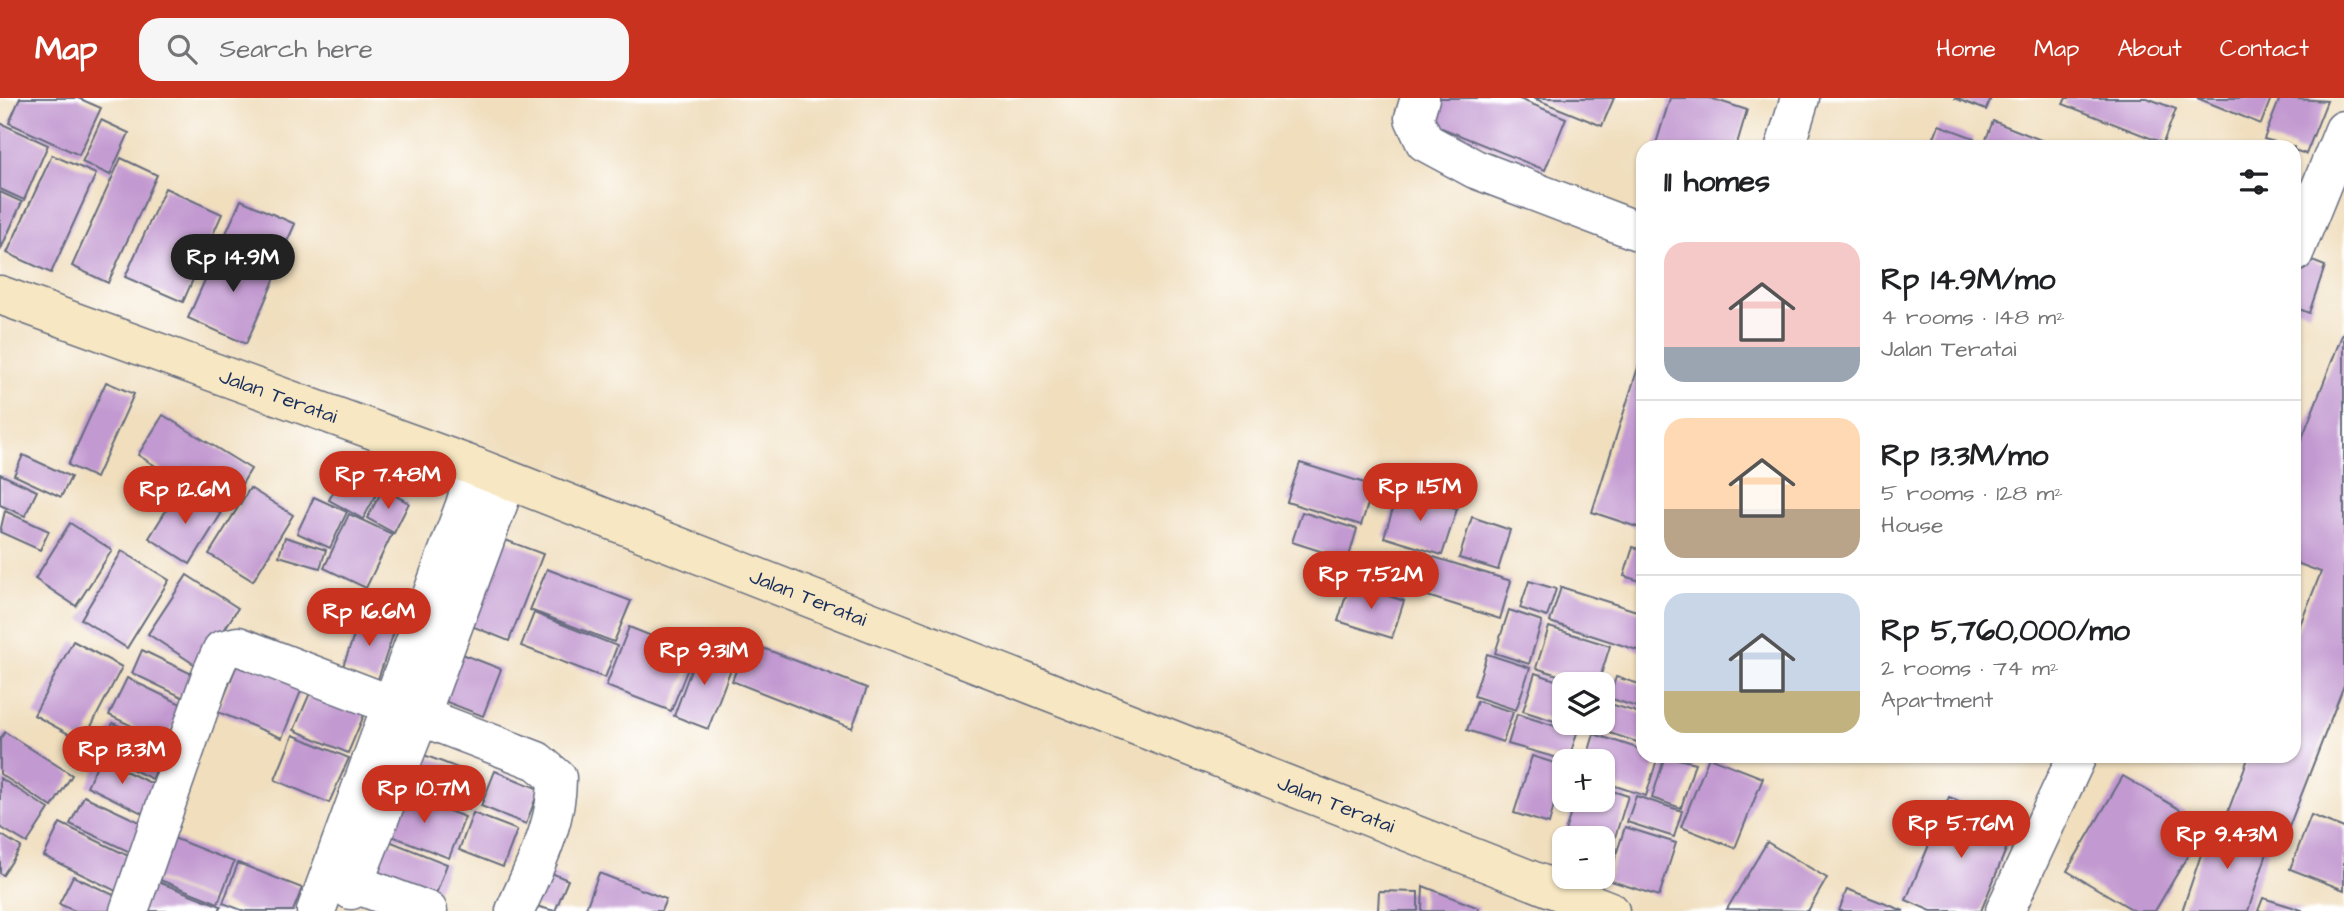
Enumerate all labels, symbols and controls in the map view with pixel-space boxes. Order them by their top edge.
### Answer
search box [139,18,629,81]
text: Map [35,26,97,72]
icon: search [163,30,201,68]
text: Search here [219,31,373,67]
text: Home [1936,32,1996,66]
text: Map [2034,32,2079,66]
text: About [2117,32,2182,66]
text: Contact [2220,32,2309,66]
text: 11 homes [1664,161,1770,203]
icon: filters [2235,163,2273,201]
pin: Rp 14.9M [161,234,305,294]
text: Rp 14.9M [187,241,279,273]
text: Rp 14.9M/mo [1881,259,2055,301]
icon: home [1720,270,1804,354]
text: 4 rooms · 148 m² [1881,301,2065,333]
text: Jalan Teratai [1881,333,2017,365]
street label: Jalan Teratai [215,361,341,431]
text: Rp 13.3M/mo [1881,435,2048,477]
icon: home [1720,446,1804,530]
pin: Rp 7.48M [316,452,460,511]
text: Rp 7.48M [335,458,441,490]
pin: Rp 11.5M [1348,464,1492,523]
pin: Rp 12.6M [113,466,257,526]
text: Rp 11.5M [1379,470,1461,502]
text: Rp 12.6M [139,473,231,505]
text: 5 rooms · 128 m² [1881,477,2063,509]
text: House [1881,509,1944,541]
pin: Rp 7.52M [1299,552,1443,611]
text: Rp 7.52M [1319,558,1423,590]
street label: Jalan Teratai [745,562,871,634]
pin: Rp 16.6M [297,588,441,648]
text: Rp 16.6M [323,595,415,627]
text: Rp 5,760,000/mo [1881,610,2130,652]
icon: home [1720,621,1804,705]
pin: Rp 9.31M [632,628,776,687]
text: Rp 9.31M [660,634,748,666]
text: 2 rooms · 74 m² [1881,652,2059,684]
map controls [1552,672,1615,889]
button: layers [1552,672,1615,735]
text: Apartment [1881,684,1993,716]
pin: Rp 13.3M [50,726,194,786]
text: Rp 13.3M [78,733,166,765]
button: + [1552,749,1615,812]
pin: Rp 10.7M [352,766,496,825]
street label: Jalan Teratai [1273,768,1399,840]
text: Rp 10.7M [378,772,470,804]
pin: Rp 5.76M [1889,800,2033,860]
text: Rp 5.76M [1908,807,2014,839]
pin: Rp 9.43M [2155,812,2299,871]
text: Rp 9.43M [2176,818,2278,850]
button: − [1552,826,1615,889]

